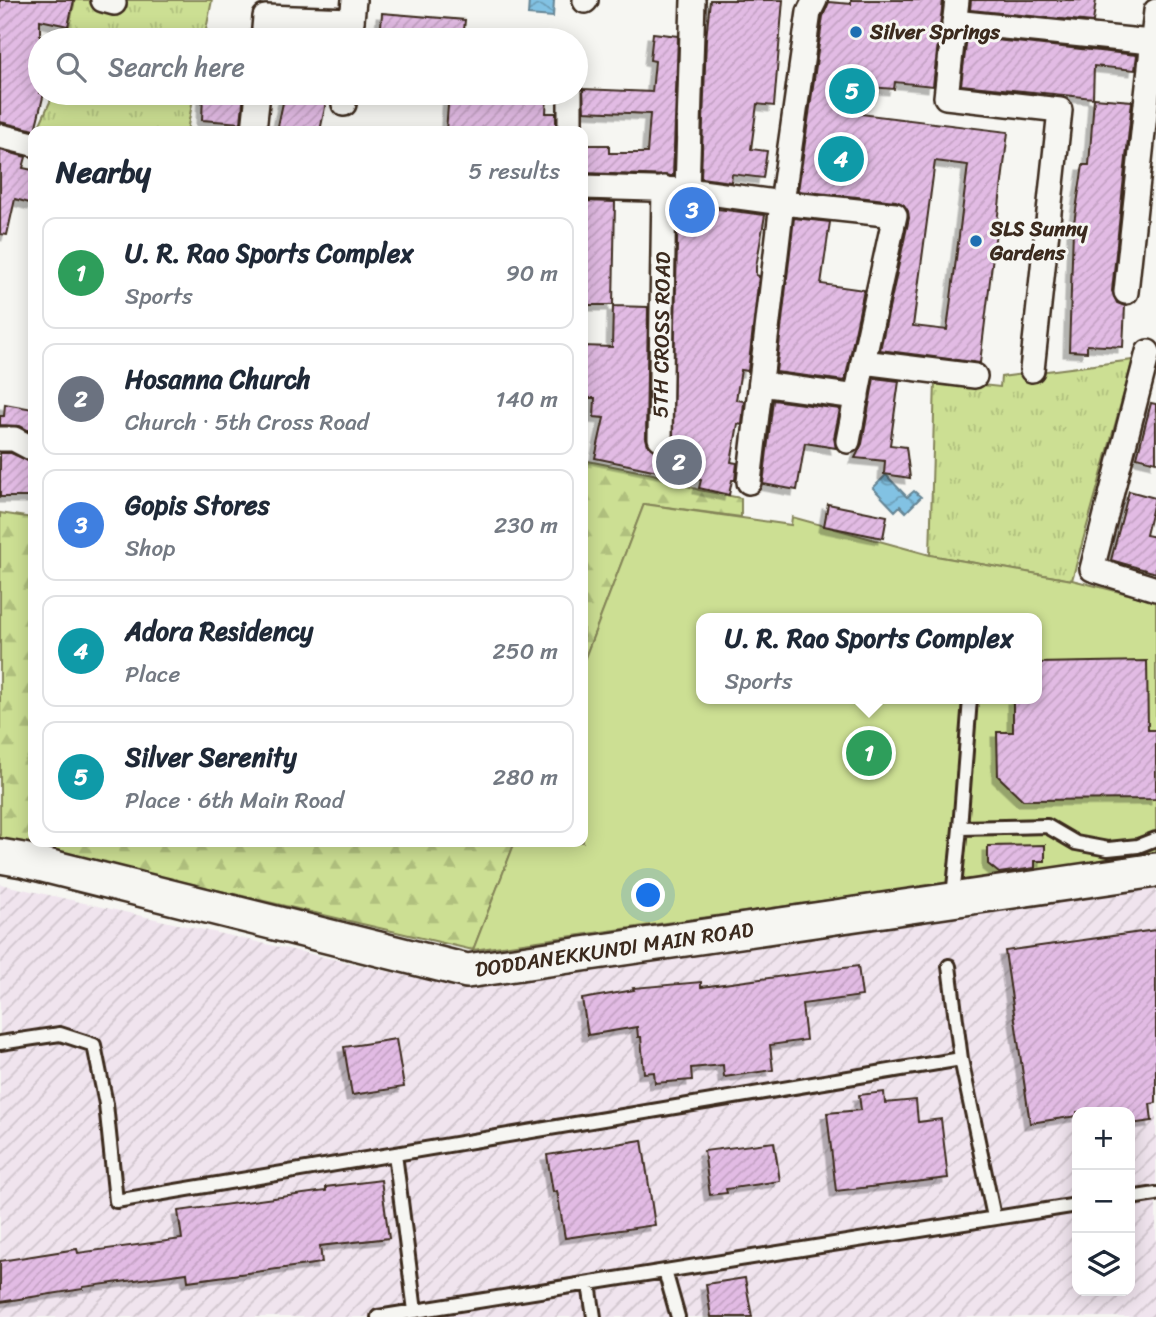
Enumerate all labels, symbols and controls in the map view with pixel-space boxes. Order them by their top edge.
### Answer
place label: Silver Springs [869,13,1000,51]
marker: Silver Springs [848,24,864,40]
search box [28,28,588,105]
text: Search here [108,44,245,90]
icon: search [52,48,90,86]
pin: 5 [829,65,875,117]
pin: 4 [818,133,864,185]
text: Nearby [56,145,151,199]
text: 5 results [469,151,560,192]
pin: 3 [669,184,715,236]
place label: SLS Sunny Gardens [989,210,1089,272]
text: U. R. Rao Sports Complex [125,230,414,276]
marker: SLS Sunny Gardens [968,233,984,249]
street label: 5TH CROSS ROAD [641,251,682,418]
text: 1 [76,253,86,294]
text: 90 m [506,253,558,294]
text: Sports [125,276,193,317]
text: Hosanna Church [125,356,311,402]
text: 2 [74,379,88,420]
text: 140 m [496,379,558,420]
text: Church · 5th Cross Road [125,402,369,443]
pin: 2 [656,436,702,488]
text: Gopis Stores [125,482,270,528]
text: 3 [75,505,87,546]
text: 230 m [494,505,558,546]
text: Shop [125,528,175,569]
text: Adora Residency [125,608,313,654]
popup [696,613,1042,704]
text: U. R. Rao Sports Complex [725,615,1013,661]
text: 4 [74,631,88,672]
text: 250 m [492,631,558,672]
text: Place [125,654,180,695]
text: Sports [725,661,792,702]
pin: 1 [846,727,892,779]
text: Silver Serenity [125,734,297,780]
text: 5 [74,757,88,798]
text: 280 m [493,757,558,798]
text: Place · 6th Main Road [125,780,344,821]
your location [631,878,665,912]
street label: DODDANEKKUNDI MAIN ROAD [473,910,757,989]
map controls [1072,1107,1135,1296]
button: + [1072,1107,1135,1170]
button: − [1072,1170,1135,1233]
button: layers [1072,1233,1135,1296]

